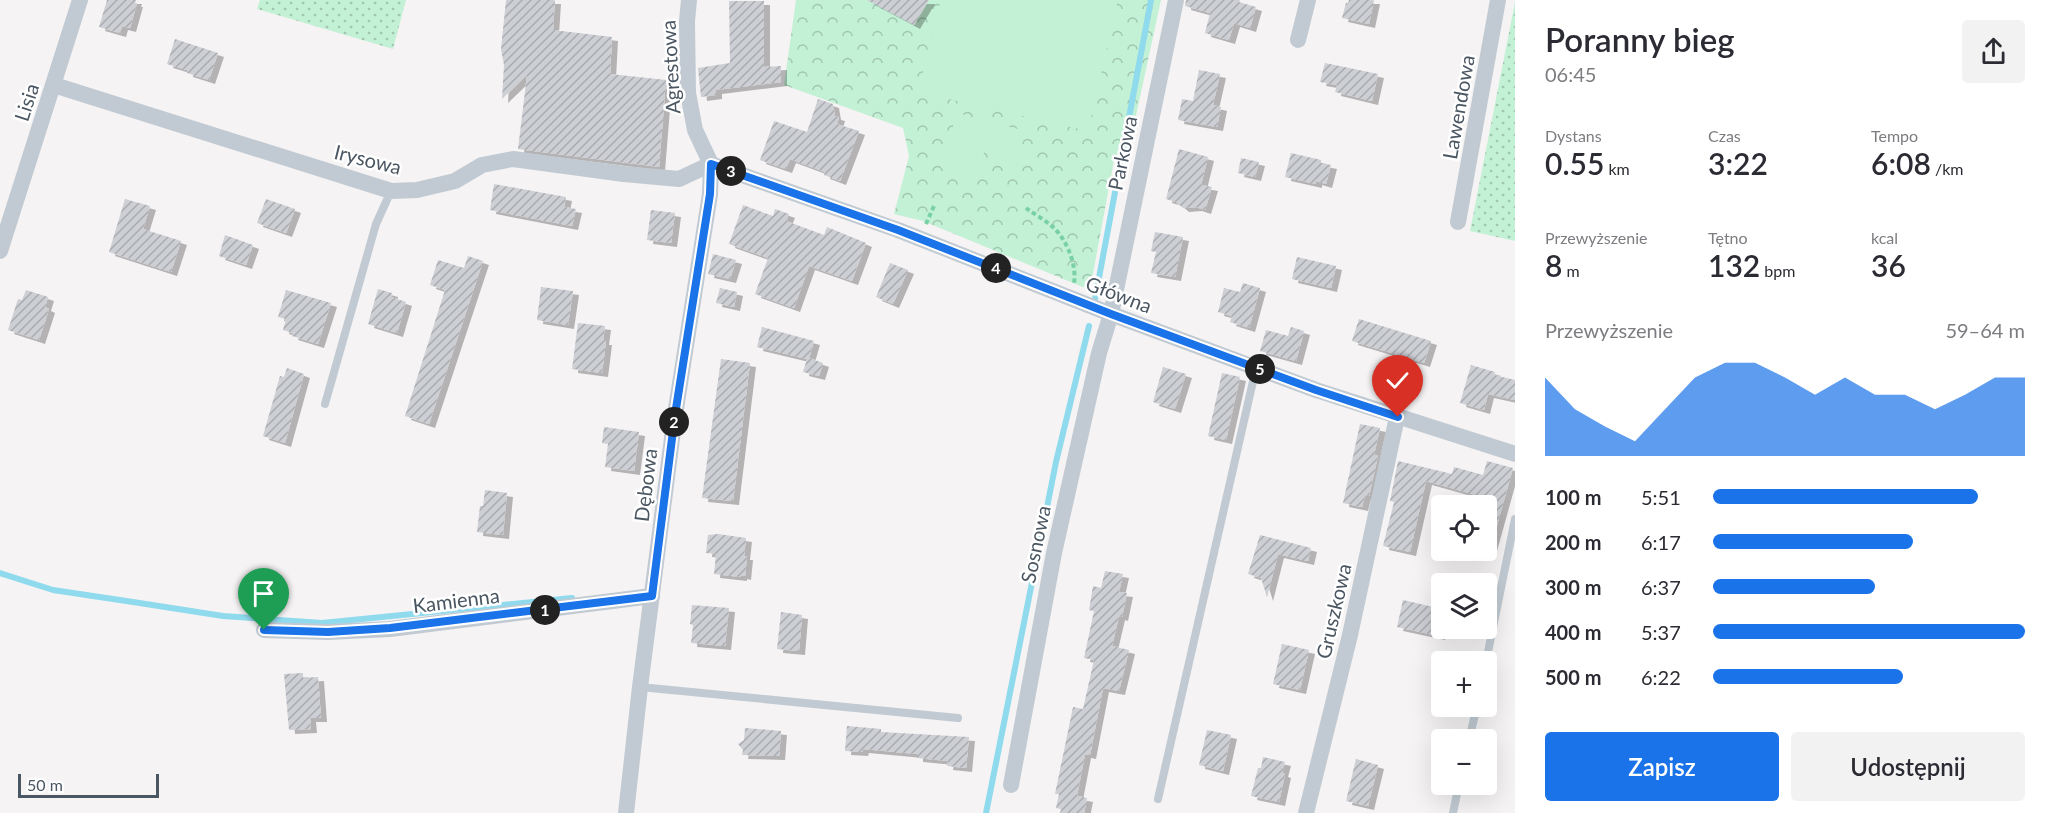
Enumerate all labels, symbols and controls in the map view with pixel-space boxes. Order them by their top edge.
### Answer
street label: Agrestowa [656,19,684,115]
text: Poranny bieg [1545,19,1735,59]
button: share [1962,20,2025,83]
street label: Lawendowa [1437,53,1479,161]
text: 06:45 [1545,62,1596,86]
street label: Lisia [9,80,43,124]
street label: Parkowa [1102,114,1142,192]
text: Dystans [1545,126,1602,145]
text: Czas [1708,126,1741,145]
text: Tempo [1871,126,1918,145]
street label: Irysowa [332,139,404,179]
text: 0.55 [1545,145,1604,181]
text: 3:22 [1708,145,1768,181]
text: 6:08 [1871,145,1931,181]
pin: 3 [716,156,746,186]
text: km [1604,159,1630,178]
text: /km [1931,159,1963,178]
text: 3 [726,161,736,180]
text: Przewyższenie [1545,228,1647,247]
text: Tętno [1708,228,1748,247]
text: kcal [1871,228,1898,247]
text: 8 [1545,247,1562,283]
text: 132 [1708,247,1760,283]
text: 36 [1871,247,1906,283]
pin: 4 [981,253,1011,283]
text: 4 [991,258,1001,277]
text: m [1562,261,1580,280]
text: bpm [1760,261,1795,280]
street label: Główna [1083,270,1155,318]
text: Przewyższenie [1545,318,1673,342]
text: 59–64 m [1945,318,2025,342]
pin: 5 [1245,354,1275,384]
pin [1372,355,1423,417]
text: 5 [1255,359,1265,378]
icon: check [1381,364,1414,397]
pin: 2 [659,407,689,437]
text: 2 [669,412,679,431]
street label: Dębowa [629,447,661,523]
text: 100 m [1545,485,1601,509]
text: 5:51 [1641,485,1681,509]
map controls [1431,495,1497,795]
button: locate [1431,495,1497,561]
street label: Sosnowa [1015,503,1055,585]
text: 200 m [1545,530,1601,554]
text: 6:17 [1641,530,1681,554]
street label: Gruszkowa [1310,561,1356,661]
pin [238,568,289,630]
button: layers [1431,573,1497,639]
text: 300 m [1545,575,1601,599]
text: 6:37 [1641,575,1681,599]
icon: arrive [247,577,280,610]
street label: Kamienna [411,583,501,617]
pin: 1 [530,595,560,625]
text: 1 [540,600,550,619]
text: 400 m [1545,620,1601,644]
text: 5:37 [1641,620,1681,644]
button: + [1431,651,1497,717]
text: 500 m [1545,665,1601,689]
text: 6:22 [1641,665,1681,689]
button: − [1431,729,1497,795]
button: Zapisz [1545,732,1779,801]
button: Udostępnij [1791,732,2025,801]
scale bar [18,771,159,798]
text: 50 m [27,775,63,794]

